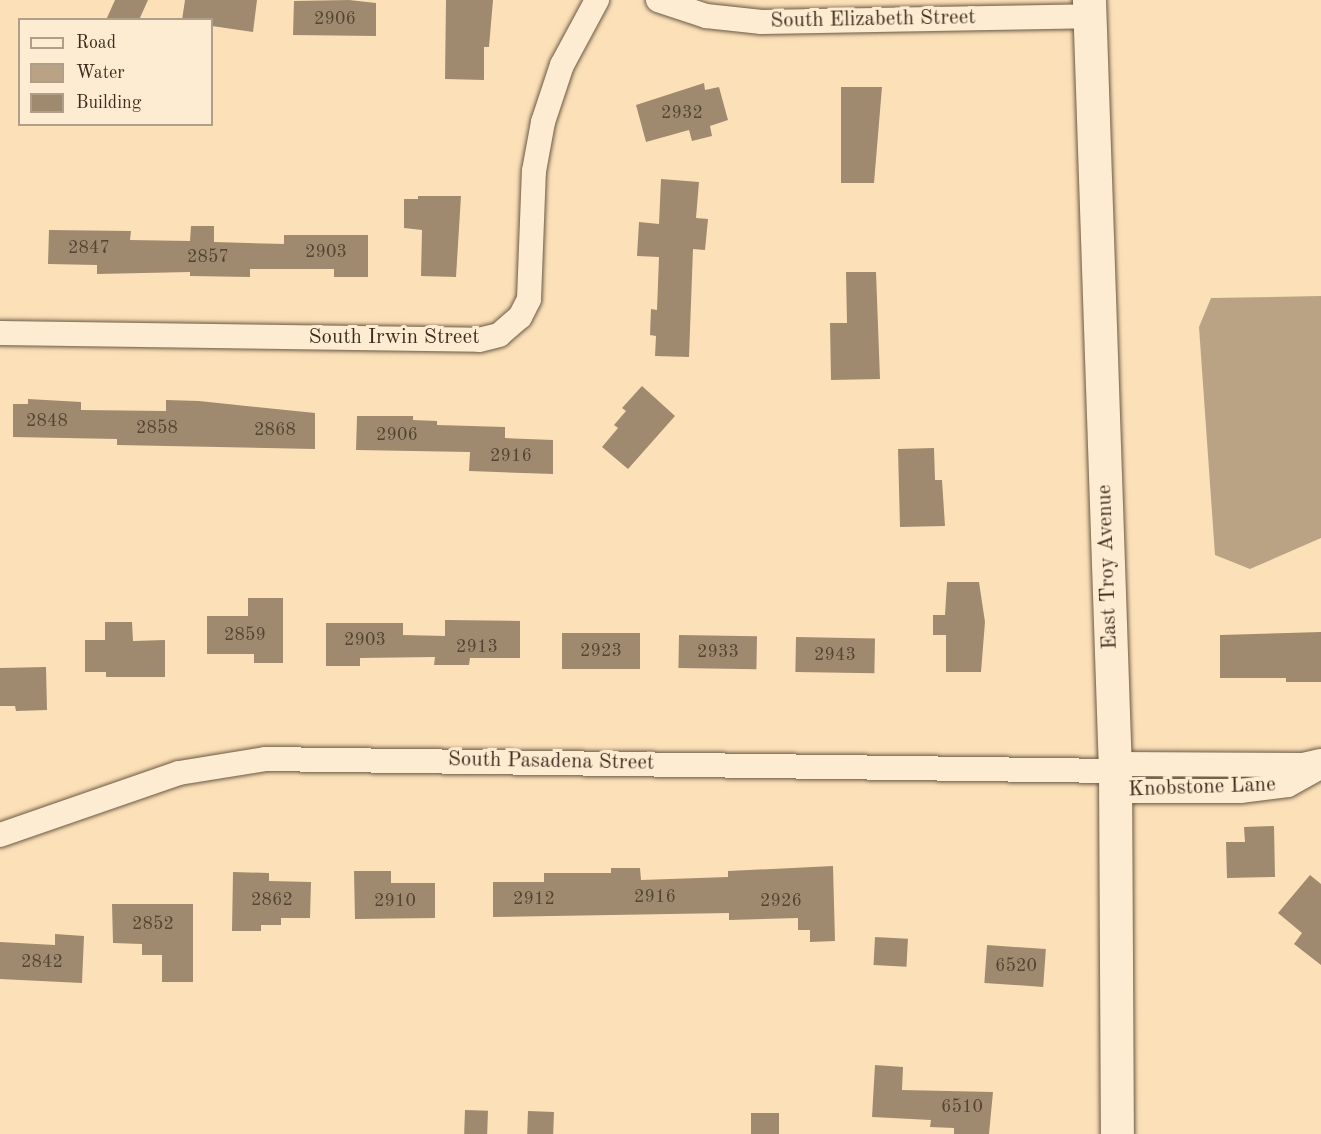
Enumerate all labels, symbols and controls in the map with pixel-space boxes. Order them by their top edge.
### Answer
street label: South Elizabeth Street [770,6,976,34]
house number: 2906 [314,8,356,30]
legend [18,18,213,126]
text: Road [76,34,116,52]
text: Water [76,64,125,82]
text: Building [76,94,141,112]
house number: 2932 [661,102,703,124]
house number: 2847 [68,237,110,259]
house number: 2903 [305,241,347,263]
house number: 2857 [187,246,229,268]
street label: South Irwin Street [308,325,480,351]
house number: 2848 [26,410,68,432]
house number: 2858 [136,417,178,439]
house number: 2868 [254,419,296,441]
house number: 2906 [376,424,418,446]
house number: 2916 [490,445,532,467]
street label: East Troy Avenue [1093,484,1123,650]
house number: 2859 [224,624,266,646]
house number: 2903 [344,629,386,651]
house number: 2913 [456,636,498,658]
house number: 2923 [580,640,622,662]
house number: 2933 [697,641,739,663]
house number: 2943 [814,644,856,666]
street label: South Pasadena Street [448,748,654,776]
street label: Knobstone Lane [1128,773,1276,803]
house number: 2916 [634,886,676,908]
house number: 2912 [513,888,555,910]
house number: 2862 [251,889,293,911]
house number: 2910 [374,890,416,912]
house number: 2926 [760,890,802,912]
house number: 2852 [132,913,174,935]
house number: 2842 [21,951,63,973]
house number: 6520 [995,955,1037,977]
house number: 6510 [941,1096,983,1118]

